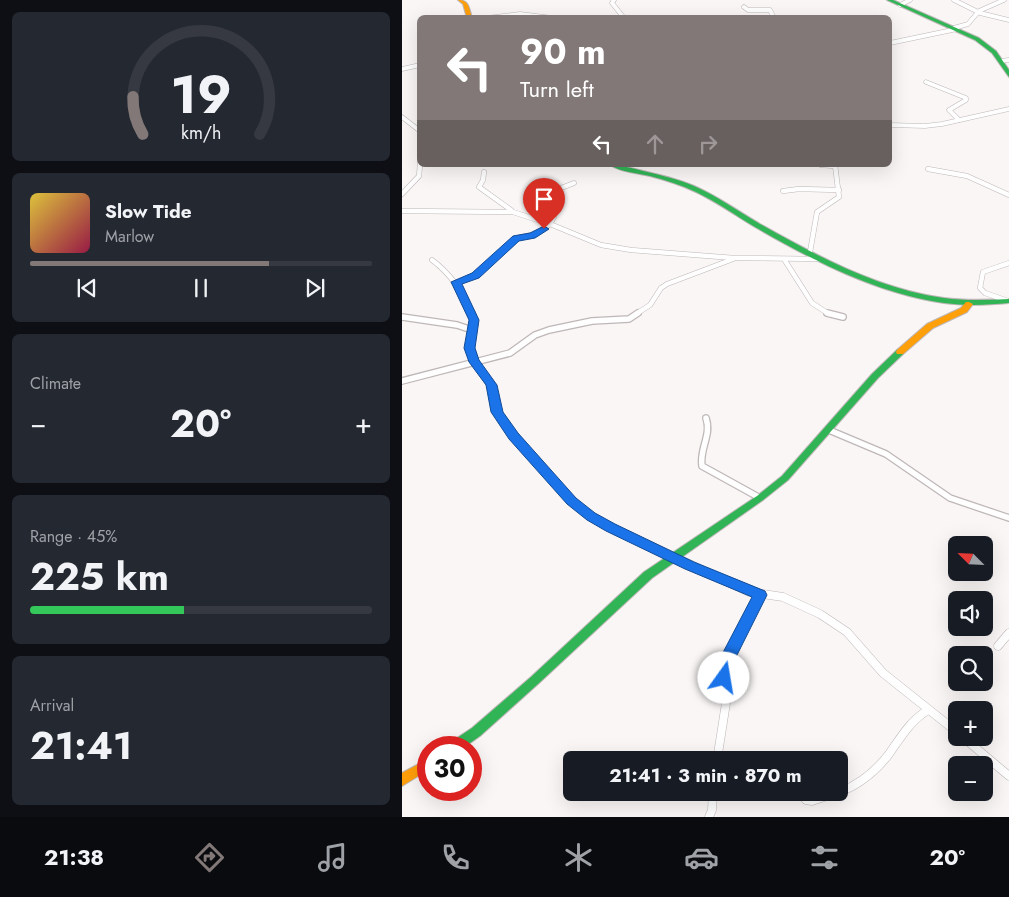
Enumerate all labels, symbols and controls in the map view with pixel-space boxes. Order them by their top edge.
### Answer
text: 90 m [520,27,606,77]
icon: left [437,35,502,100]
text: 19 [170,57,232,133]
text: Turn left [520,73,594,105]
text: km/h [181,120,221,146]
icon: left [588,130,616,158]
icon: ahead [641,130,669,158]
icon: right [694,130,722,158]
pin [523,178,565,229]
icon: arrive [530,185,558,213]
text: Slow Tide [105,198,192,225]
text: Marlow [105,225,154,248]
icon: previous [73,274,101,302]
icon: pause [187,274,215,302]
icon: next [301,274,329,302]
text: Climate [30,372,81,395]
text: 20° [170,396,231,451]
text: − [30,403,47,444]
text: + [355,403,372,444]
text: Range · 45% [30,525,117,548]
north arrow [948,536,993,581]
map controls [948,536,993,801]
text: 225 km [30,549,169,604]
button: sound [948,591,993,636]
button: search [948,646,993,691]
position arrow [697,651,749,703]
text: Arrival [30,694,74,717]
button: + [948,701,993,746]
text: 21:41 [30,718,132,773]
speed limit sign: 30 [417,736,482,801]
button: − [948,756,993,801]
text: 21:41 · 3 min · 870 m [609,762,802,789]
icon: directions [192,840,227,875]
icon: music [315,840,350,875]
icon: phone [438,840,473,875]
icon: climate [561,840,596,875]
icon: car [684,840,719,875]
icon: filters [807,840,842,875]
text: 21:38 [44,841,104,873]
text: 20° [929,841,965,873]

